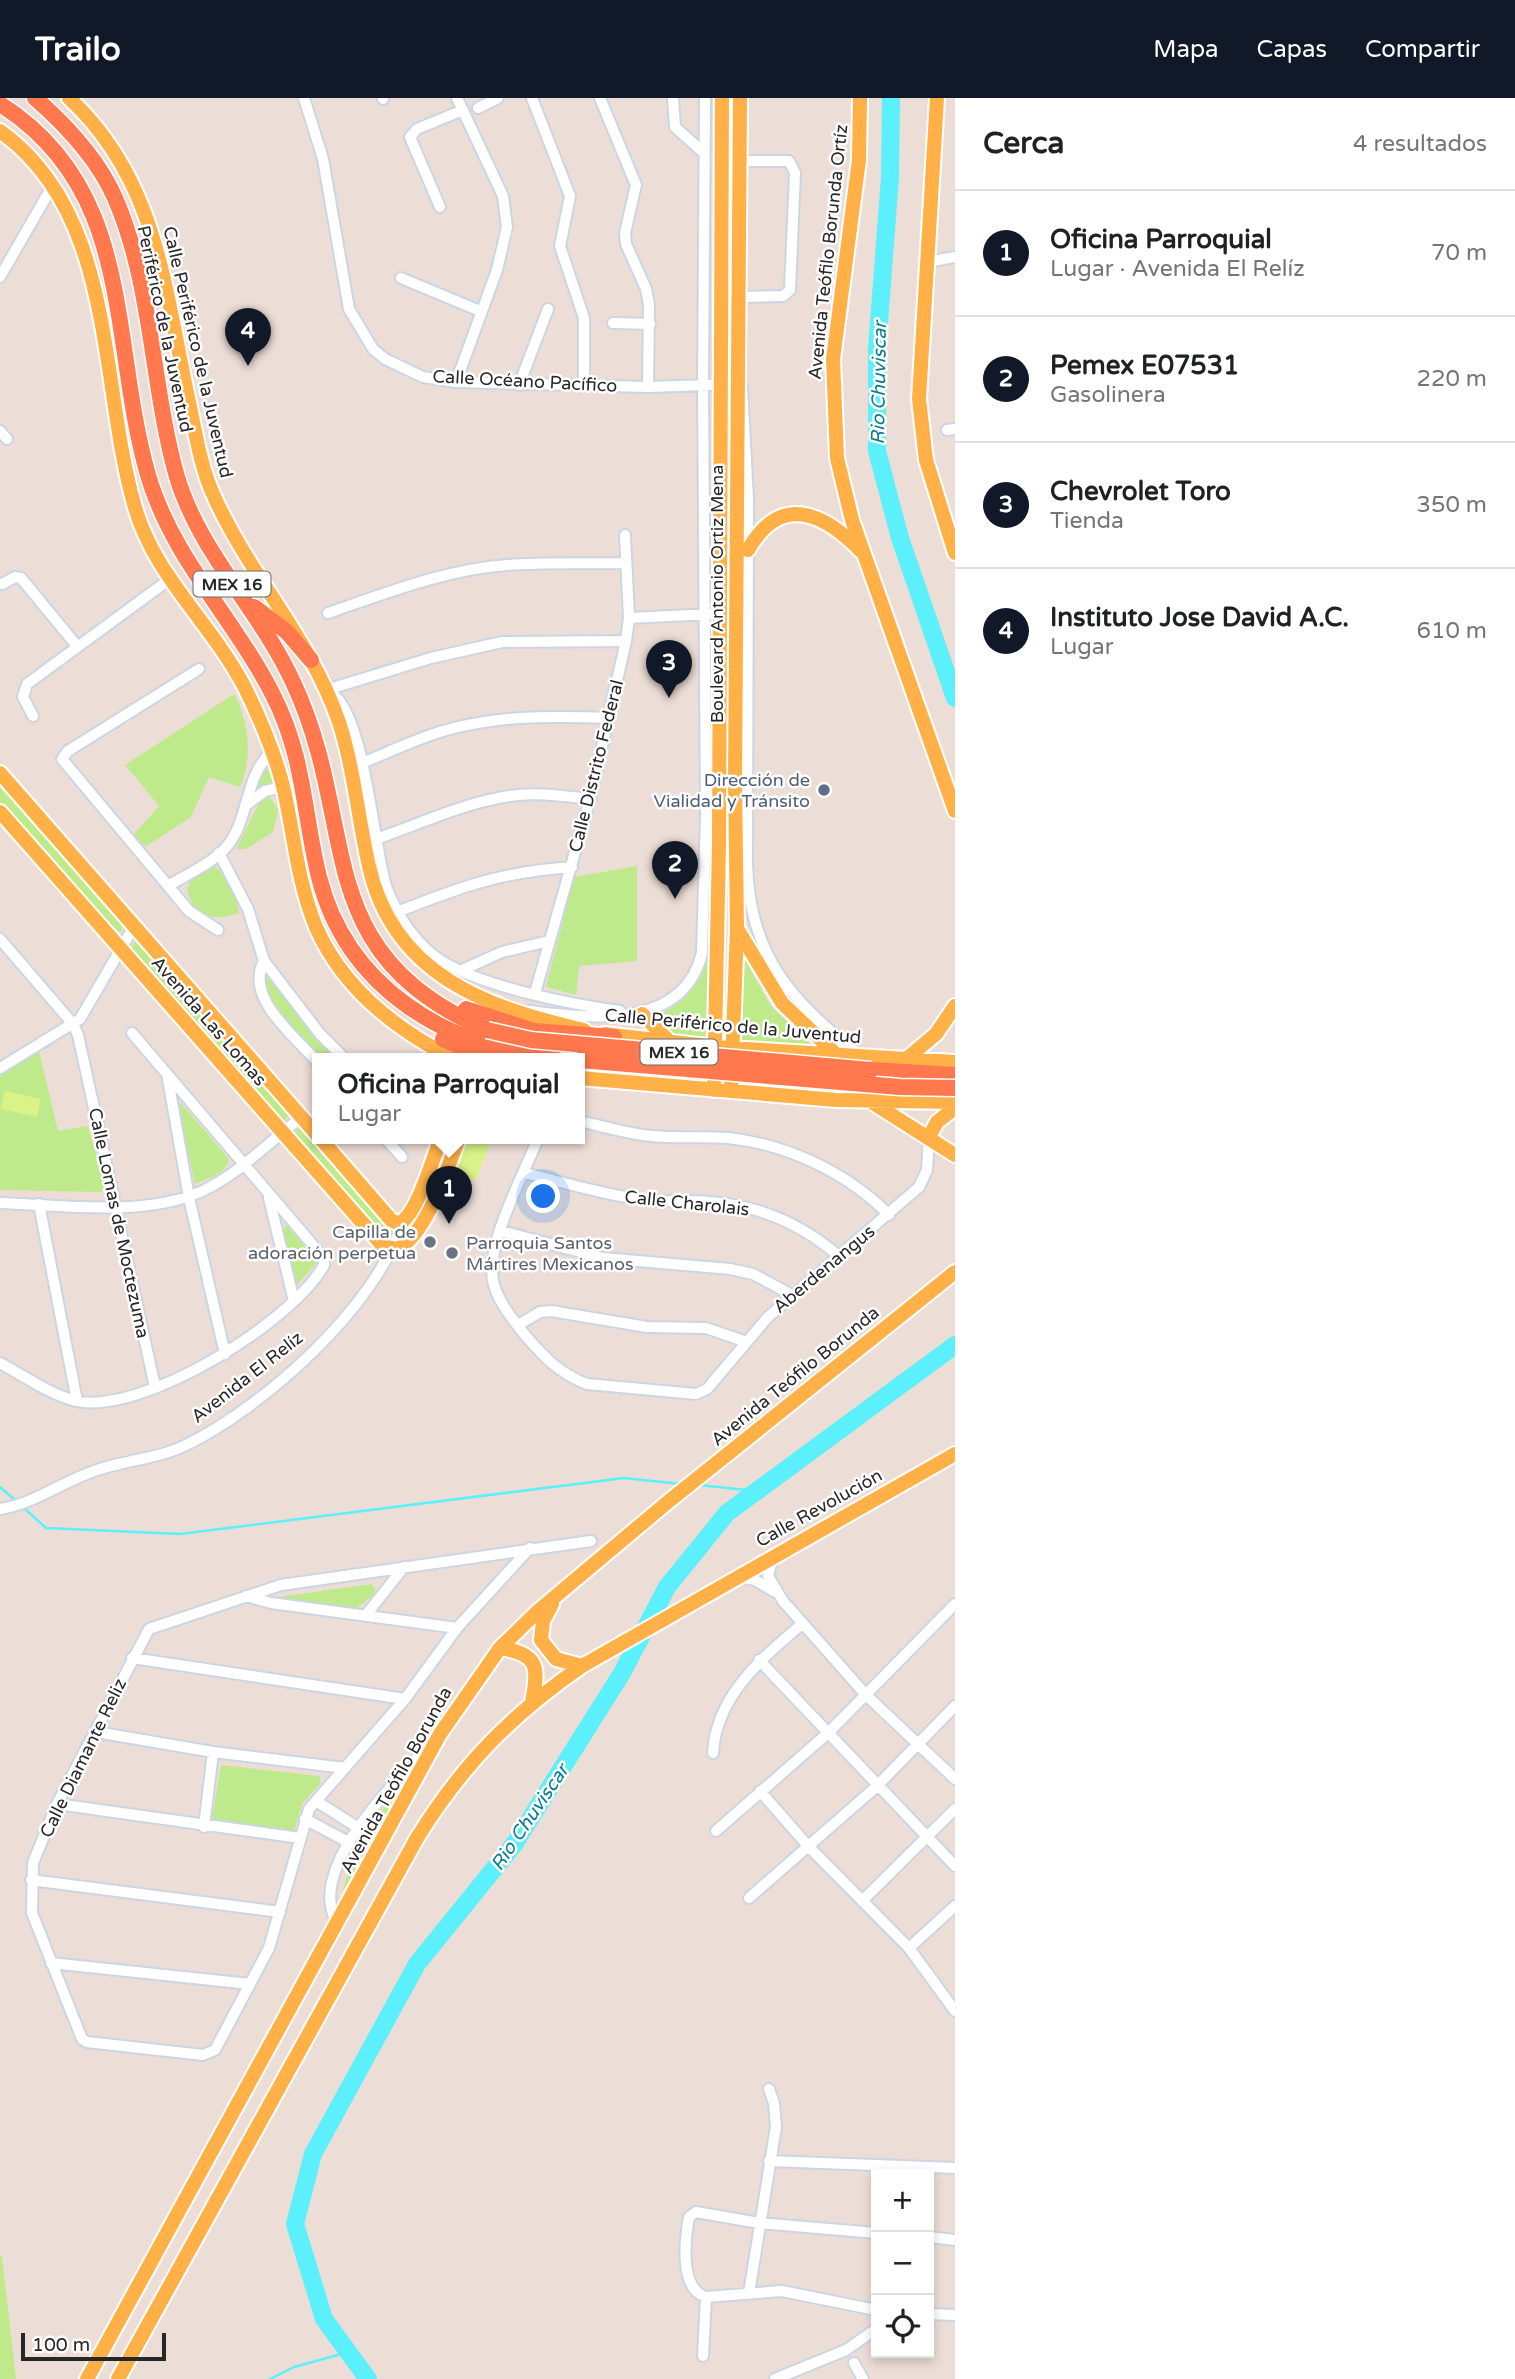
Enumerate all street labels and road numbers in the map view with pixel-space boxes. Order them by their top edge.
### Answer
street label: Avenida Teófilo Borunda Ortíz [804,123,852,381]
street label: Periférico de la Juventud [132,224,198,434]
street label: Calle Periférico de la Juventud [158,224,238,480]
street label: Calle Océano Pacífico [432,365,618,397]
street label: Boulevard Antonio Ortiz Mena [706,465,728,723]
road number: MEX 16 [194,572,270,597]
street label: Calle Distrito Federal [564,678,628,854]
street label: Avenida Las Lomas [147,952,271,1090]
street label: Calle Periférico de la Juventud [604,1004,862,1048]
road number: MEX 16 [640,1040,718,1064]
street label: Calle Lomas de Moctezuma [84,1106,154,1340]
street label: Calle Charolais [624,1186,750,1220]
street label: Aberdenangus [769,1220,879,1318]
street label: Avenida Teófilo Borunda [706,1301,884,1451]
street label: Avenida El Relíz [187,1327,307,1427]
street label: Calle Revolución [752,1464,886,1552]
street label: Calle Diamante Reliz [35,1675,131,1841]
street label: Avenida Teófilo Borunda [335,1683,457,1877]

